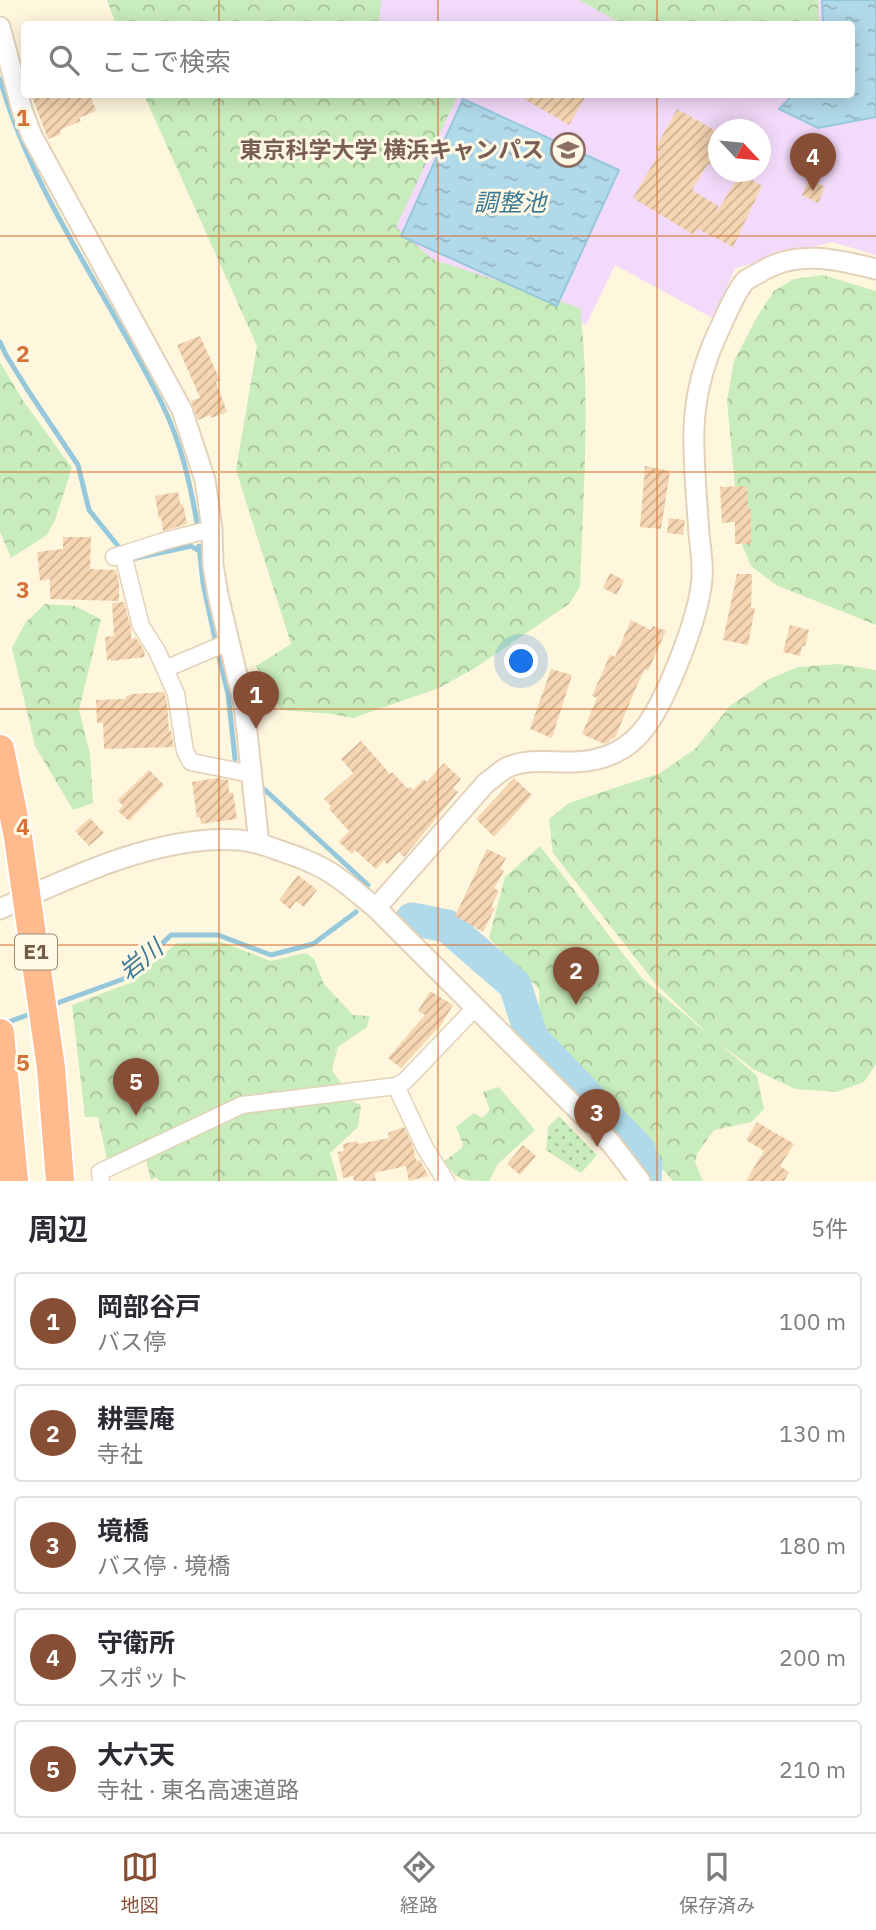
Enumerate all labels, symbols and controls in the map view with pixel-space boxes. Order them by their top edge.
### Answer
search box [21,21,855,98]
icon: search [45,41,83,79]
text: ここで検索 [101,44,231,78]
text: 1 [16,102,30,132]
north arrow [708,119,771,182]
school or university icon: 東京科学大学 横浜キャンパス [549,131,587,169]
pin: 4 [790,133,836,191]
place label: 東京科学大学 横浜キャンパス [240,134,544,164]
water label: 調整池 [474,186,548,218]
text: 2 [16,338,30,368]
text: 3 [16,574,30,604]
your location [504,644,538,678]
pin: 1 [233,671,279,729]
text: 4 [16,811,30,841]
water label: 岩川 [112,930,171,987]
road number: E1 [15,934,57,970]
pin: 2 [553,947,599,1005]
text: 5 [16,1047,30,1077]
pin: 5 [113,1058,159,1116]
pin: 3 [574,1089,620,1147]
text: 周辺 [28,1209,88,1248]
text: 5件 [811,1213,848,1243]
text: 岡部谷戸 [97,1289,201,1323]
text: 1 [46,1306,60,1336]
text: 100 m [779,1306,846,1336]
text: バス停 [97,1326,166,1356]
text: 耕雲庵 [97,1401,175,1435]
text: 2 [46,1418,60,1448]
text: 130 m [779,1418,846,1448]
text: 寺社 [97,1438,143,1468]
text: 境橋 [97,1513,149,1547]
text: 3 [46,1530,60,1560]
text: 180 m [779,1530,846,1560]
text: バス停 · 境橋 [97,1550,230,1580]
text: 守衛所 [97,1625,175,1659]
text: 4 [46,1642,60,1672]
text: 200 m [779,1642,846,1672]
text: スポット [97,1662,189,1692]
text: 大六天 [97,1737,175,1771]
text: 5 [46,1754,60,1784]
text: 210 m [779,1754,846,1784]
text: 寺社 · 東名高速道路 [97,1774,299,1804]
tab: 地図 [121,1848,159,1917]
tab: 経路 [400,1848,438,1917]
tab: 保存済み [679,1848,755,1917]

